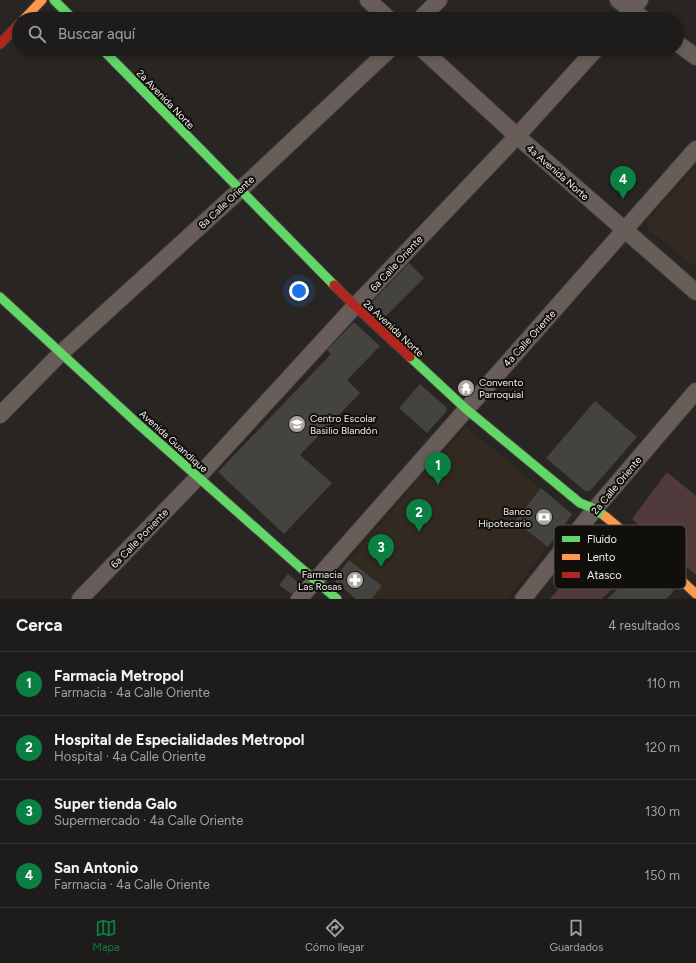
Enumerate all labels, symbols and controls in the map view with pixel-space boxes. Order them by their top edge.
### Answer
search box [12,12,684,56]
icon: search [26,23,48,45]
text: Buscar aquí [58,25,135,43]
street label: 2a Avenida Norte [134,67,198,132]
street label: 4a Avenida Norte [524,142,592,203]
pin: 4 [610,166,636,199]
street label: 8a Calle Oriente [196,173,258,232]
street label: 6a Calle Oriente [367,232,426,294]
your location [289,281,309,301]
street label: 2a Avenida Norte [361,297,427,360]
street label: 4a Calle Oriente [500,307,559,369]
place label: Convento Parroquial [479,376,523,401]
temple icon: Convento Parroquial [456,378,476,398]
street label: Avenida Guandique [137,407,211,476]
place label: Centro Escolar Basilio Blandón [310,412,378,437]
school or university icon: Centro Escolar Basilio Blandón [287,414,307,434]
pin: 1 [425,452,451,485]
street label: 2a Calle Oriente [588,453,645,517]
pin: 2 [406,499,432,532]
place label: Banco Hipotecario [478,505,531,530]
street label: 6a Calle Poniente [108,506,171,571]
bank icon: Banco Hipotecario [534,507,554,527]
legend [554,525,686,589]
text: Fluido [587,533,617,546]
pin: 3 [368,534,394,567]
text: Lento [587,551,615,564]
place label: Farmacia Las Rosas [298,568,342,593]
text: Atasco [587,569,622,582]
pharmacy icon: Farmacia Las Rosas [345,570,365,590]
text: Cerca [16,615,63,635]
text: 4 resultados [608,618,680,633]
text: Farmacia Metropol [54,667,184,685]
text: 1 [26,676,32,691]
text: 110 m [647,676,680,691]
text: Farmacia · 4a Calle Oriente [54,685,210,700]
text: Hospital de Especialidades Metropol [54,731,304,749]
text: 2 [25,740,33,755]
text: 120 m [645,740,680,755]
text: Hospital · 4a Calle Oriente [54,749,206,764]
text: Super tienda Galo [54,795,177,813]
text: 3 [25,804,33,819]
text: 130 m [645,804,680,819]
text: Supermercado · 4a Calle Oriente [54,813,243,828]
text: San Antonio [54,859,138,877]
text: 4 [25,868,33,883]
text: 150 m [645,868,680,883]
text: Farmacia · 4a Calle Oriente [54,877,210,892]
tab: Mapa [93,917,120,954]
tab: Cómo llegar [305,917,364,954]
tab: Guardados [550,917,603,954]

